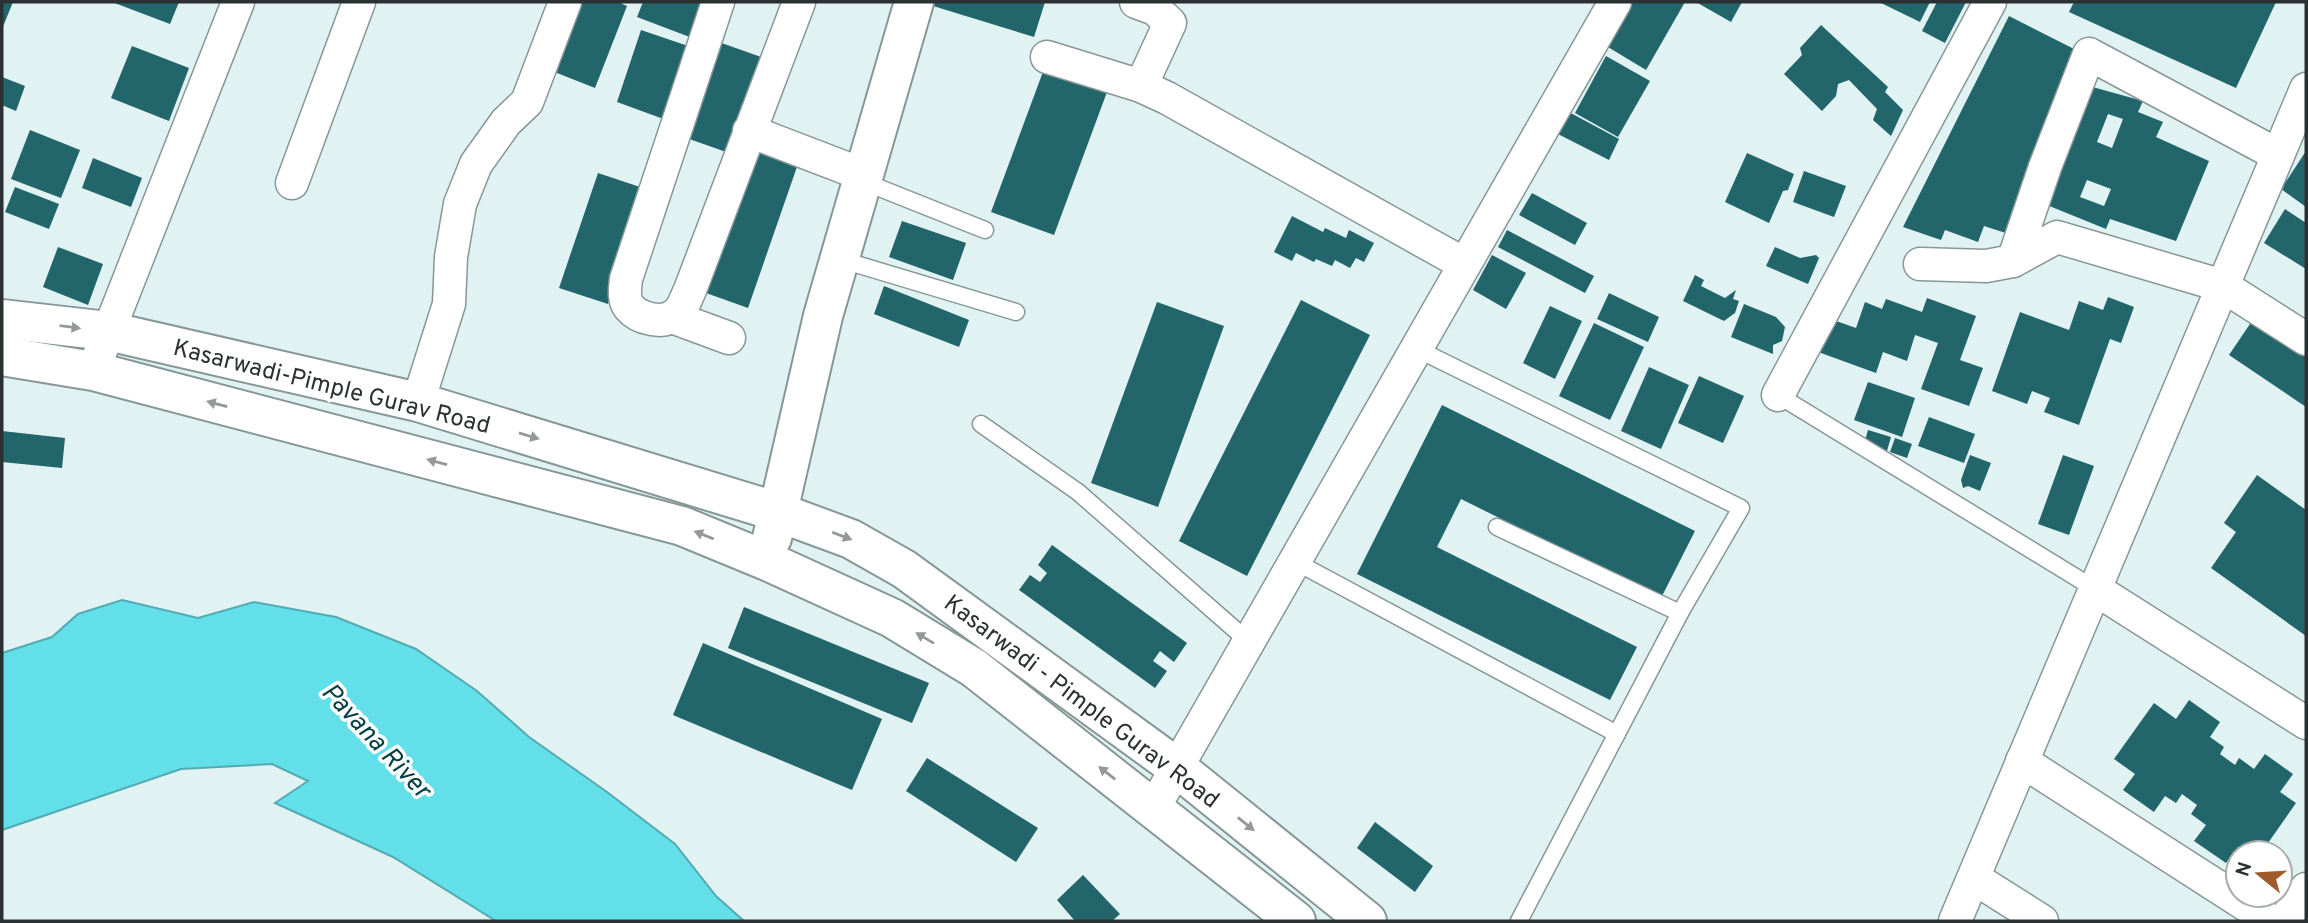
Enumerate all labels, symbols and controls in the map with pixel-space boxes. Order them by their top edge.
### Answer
one-way arrow [59,322,81,333]
street label: Kasarwadi-Pimple Gurav Road [170,334,493,442]
one-way arrow [206,398,228,409]
one-way arrow [518,431,539,442]
one-way arrow [426,456,448,467]
one-way arrow [693,530,714,541]
one-way arrow [832,530,853,541]
street label: Kasarwadi - Pimple Gurav Road [937,589,1224,816]
one-way arrow [916,632,935,644]
water label: Pavana River [313,677,439,808]
one-way arrow [1099,766,1117,781]
one-way arrow [1237,816,1255,831]
north arrow [2224,839,2294,909]
text: N [2231,859,2258,880]

